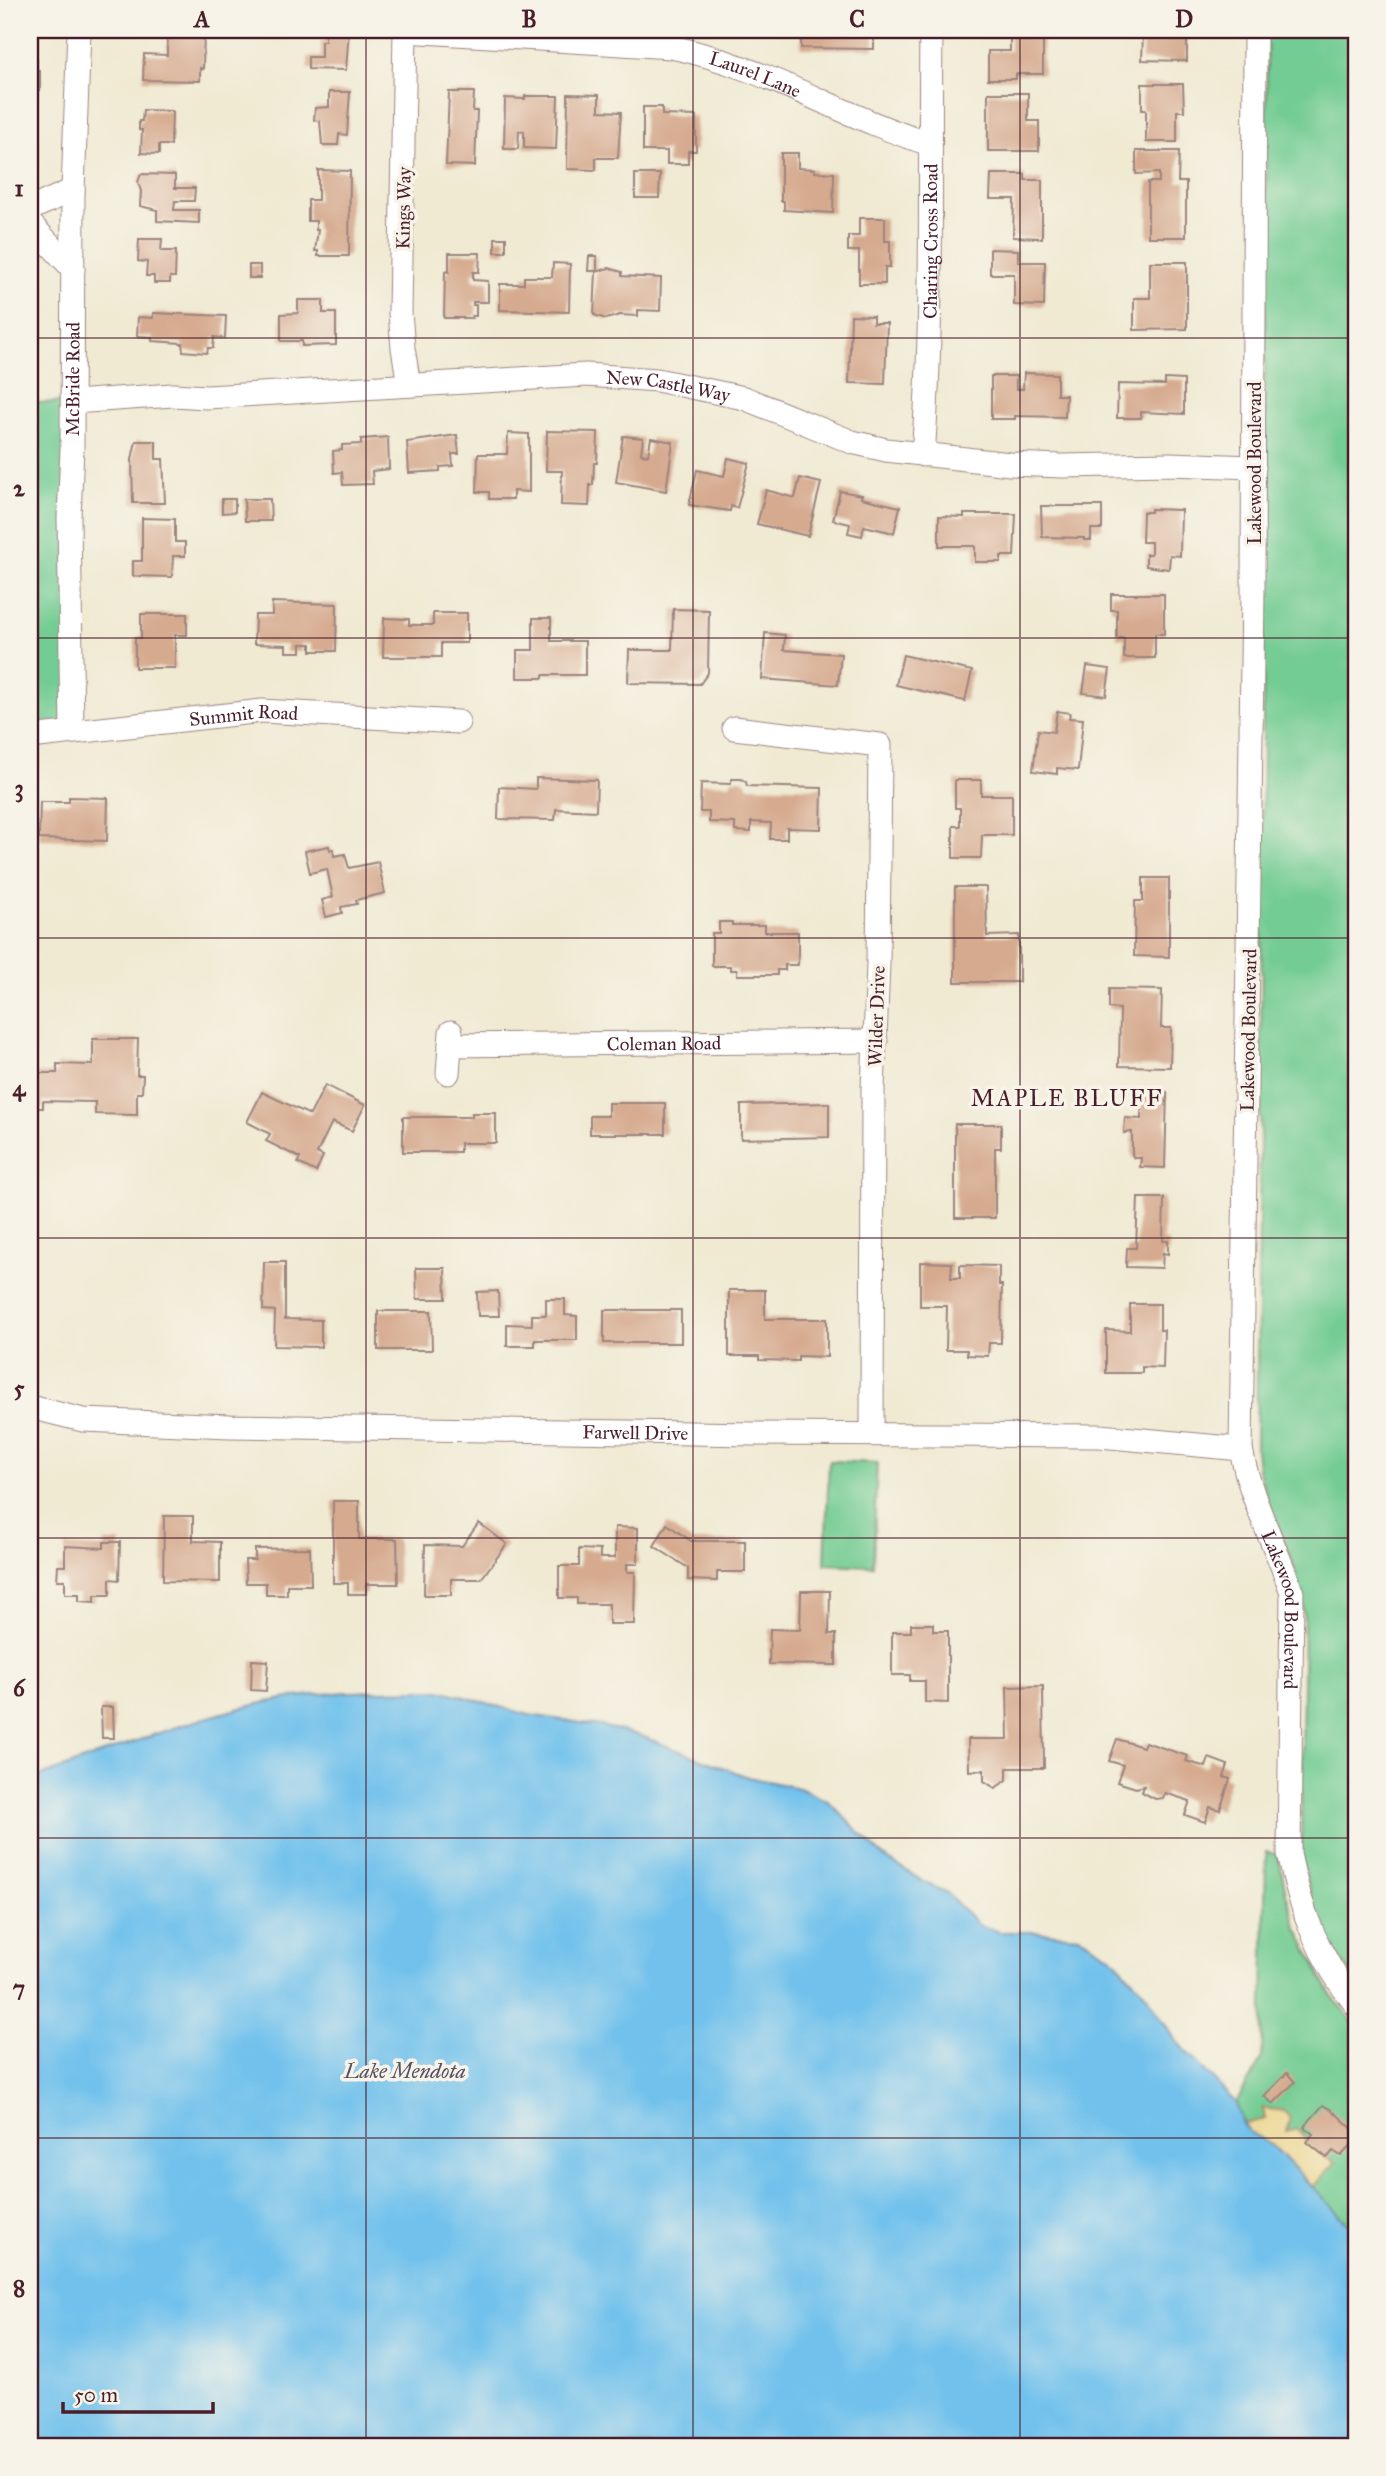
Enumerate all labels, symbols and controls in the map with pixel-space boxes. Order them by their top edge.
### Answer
text: A [192,5,210,33]
text: B [521,5,537,33]
text: C [849,5,865,33]
text: D [1175,5,1193,33]
street label: Laurel Lane [706,46,805,102]
street label: Charing Cross Road [918,163,943,319]
street label: Kings Way [391,165,417,250]
text: 1 [14,174,24,202]
street label: McBride Road [61,321,84,436]
street label: New Castle Way [605,365,734,407]
street label: Lakewood Boulevard [1243,381,1266,545]
text: 2 [13,474,25,502]
street label: Summit Road [188,700,299,731]
text: 3 [14,774,24,803]
street label: Lakewood Boulevard [1236,948,1261,1112]
street label: Wilder Drive [863,965,890,1067]
street label: Coleman Road [607,1031,722,1056]
text: 4 [13,1074,27,1102]
district label: MAPLE BLUFF [971,1084,1163,1112]
text: 5 [14,1374,25,1402]
street label: Farwell Drive [582,1420,688,1445]
street label: Lakewood Boulevard [1256,1527,1304,1690]
text: 6 [13,1674,26,1702]
text: 7 [13,1974,25,2002]
water label: Lake Mendota [343,2058,466,2084]
text: 8 [13,2274,25,2302]
scale bar [63,2371,214,2415]
text: 50 m [74,2382,119,2408]

